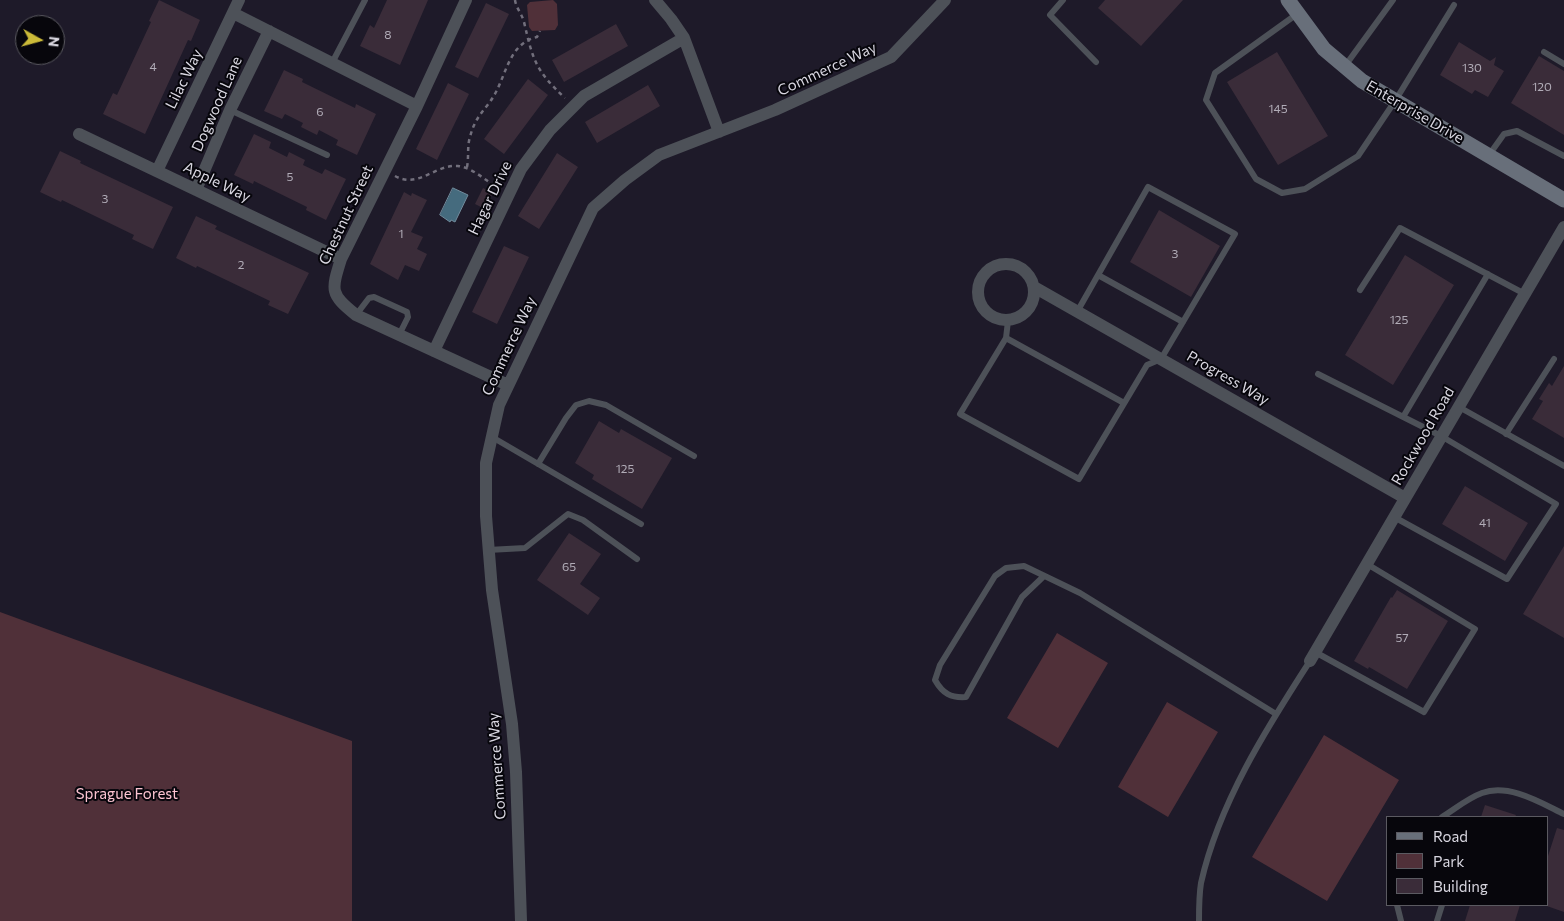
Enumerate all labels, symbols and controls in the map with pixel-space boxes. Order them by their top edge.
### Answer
north arrow [15,15,65,65]
house number: 8 [384,28,392,42]
text: N [45,36,63,48]
street label: Commerce Way [775,38,879,100]
street label: Lilac Way [162,46,206,112]
street label: Dogwood Lane [188,54,246,154]
house number: 4 [149,60,157,74]
house number: 130 [1462,61,1482,75]
street label: Enterprise Drive [1363,77,1467,147]
house number: 120 [1532,80,1552,94]
house number: 145 [1268,102,1288,116]
house number: 6 [316,105,324,119]
street label: Apple Way [180,158,254,206]
street label: Hagar Drive [464,158,516,238]
street label: Chestnut Street [315,162,377,268]
house number: 5 [287,170,293,184]
house number: 3 [102,192,108,206]
house number: 1 [398,227,404,241]
house number: 3 [1172,247,1178,261]
house number: 2 [238,258,244,272]
street label: Commerce Way [478,294,540,398]
house number: 125 [1390,313,1408,327]
street label: Progress Way [1184,347,1272,409]
street label: Rockwood Road [1388,384,1458,488]
house number: 125 [616,462,634,476]
house number: 41 [1479,516,1491,530]
house number: 65 [562,560,576,574]
house number: 57 [1395,631,1409,645]
street label: Commerce Way [484,712,510,820]
park label: Sprague Forest [76,785,178,803]
legend [1386,816,1549,906]
text: Road [1433,827,1468,845]
text: Park [1433,852,1464,870]
text: Building [1433,877,1488,895]

